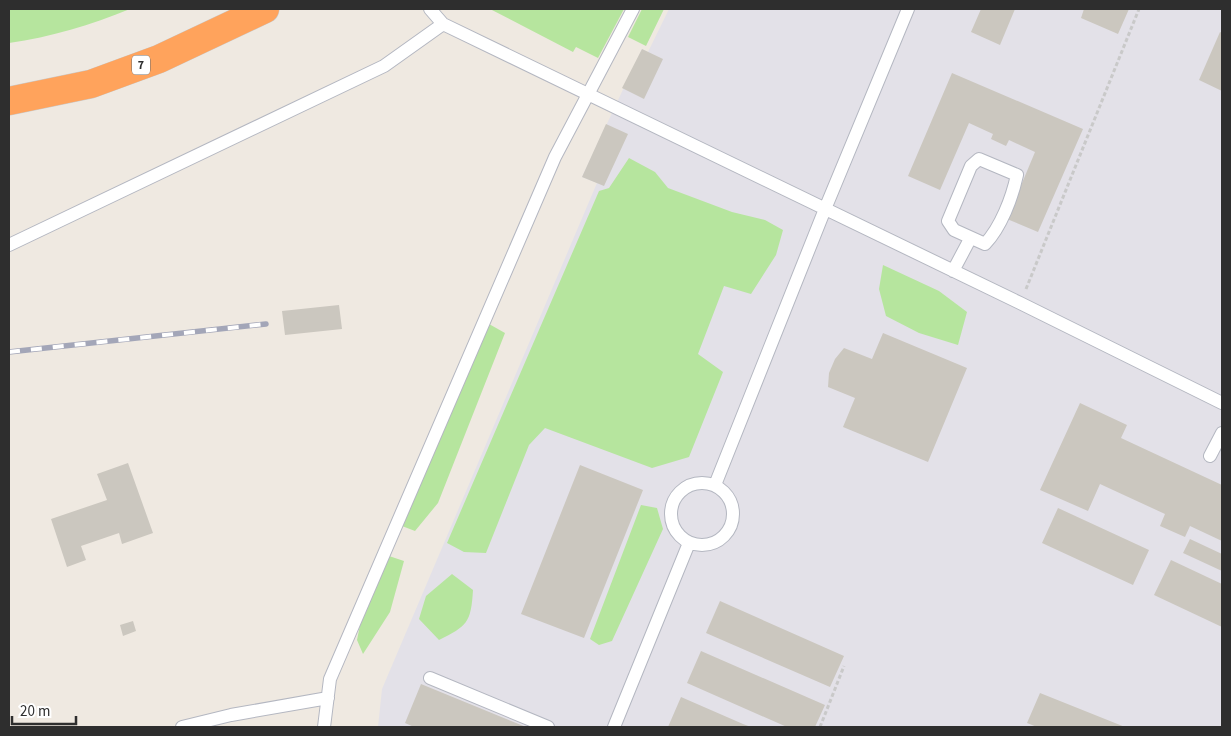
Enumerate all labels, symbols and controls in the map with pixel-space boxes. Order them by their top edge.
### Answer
road number: 7 [132,56,150,74]
scale bar [12,694,76,726]
text: 20 m [20,701,50,722]

